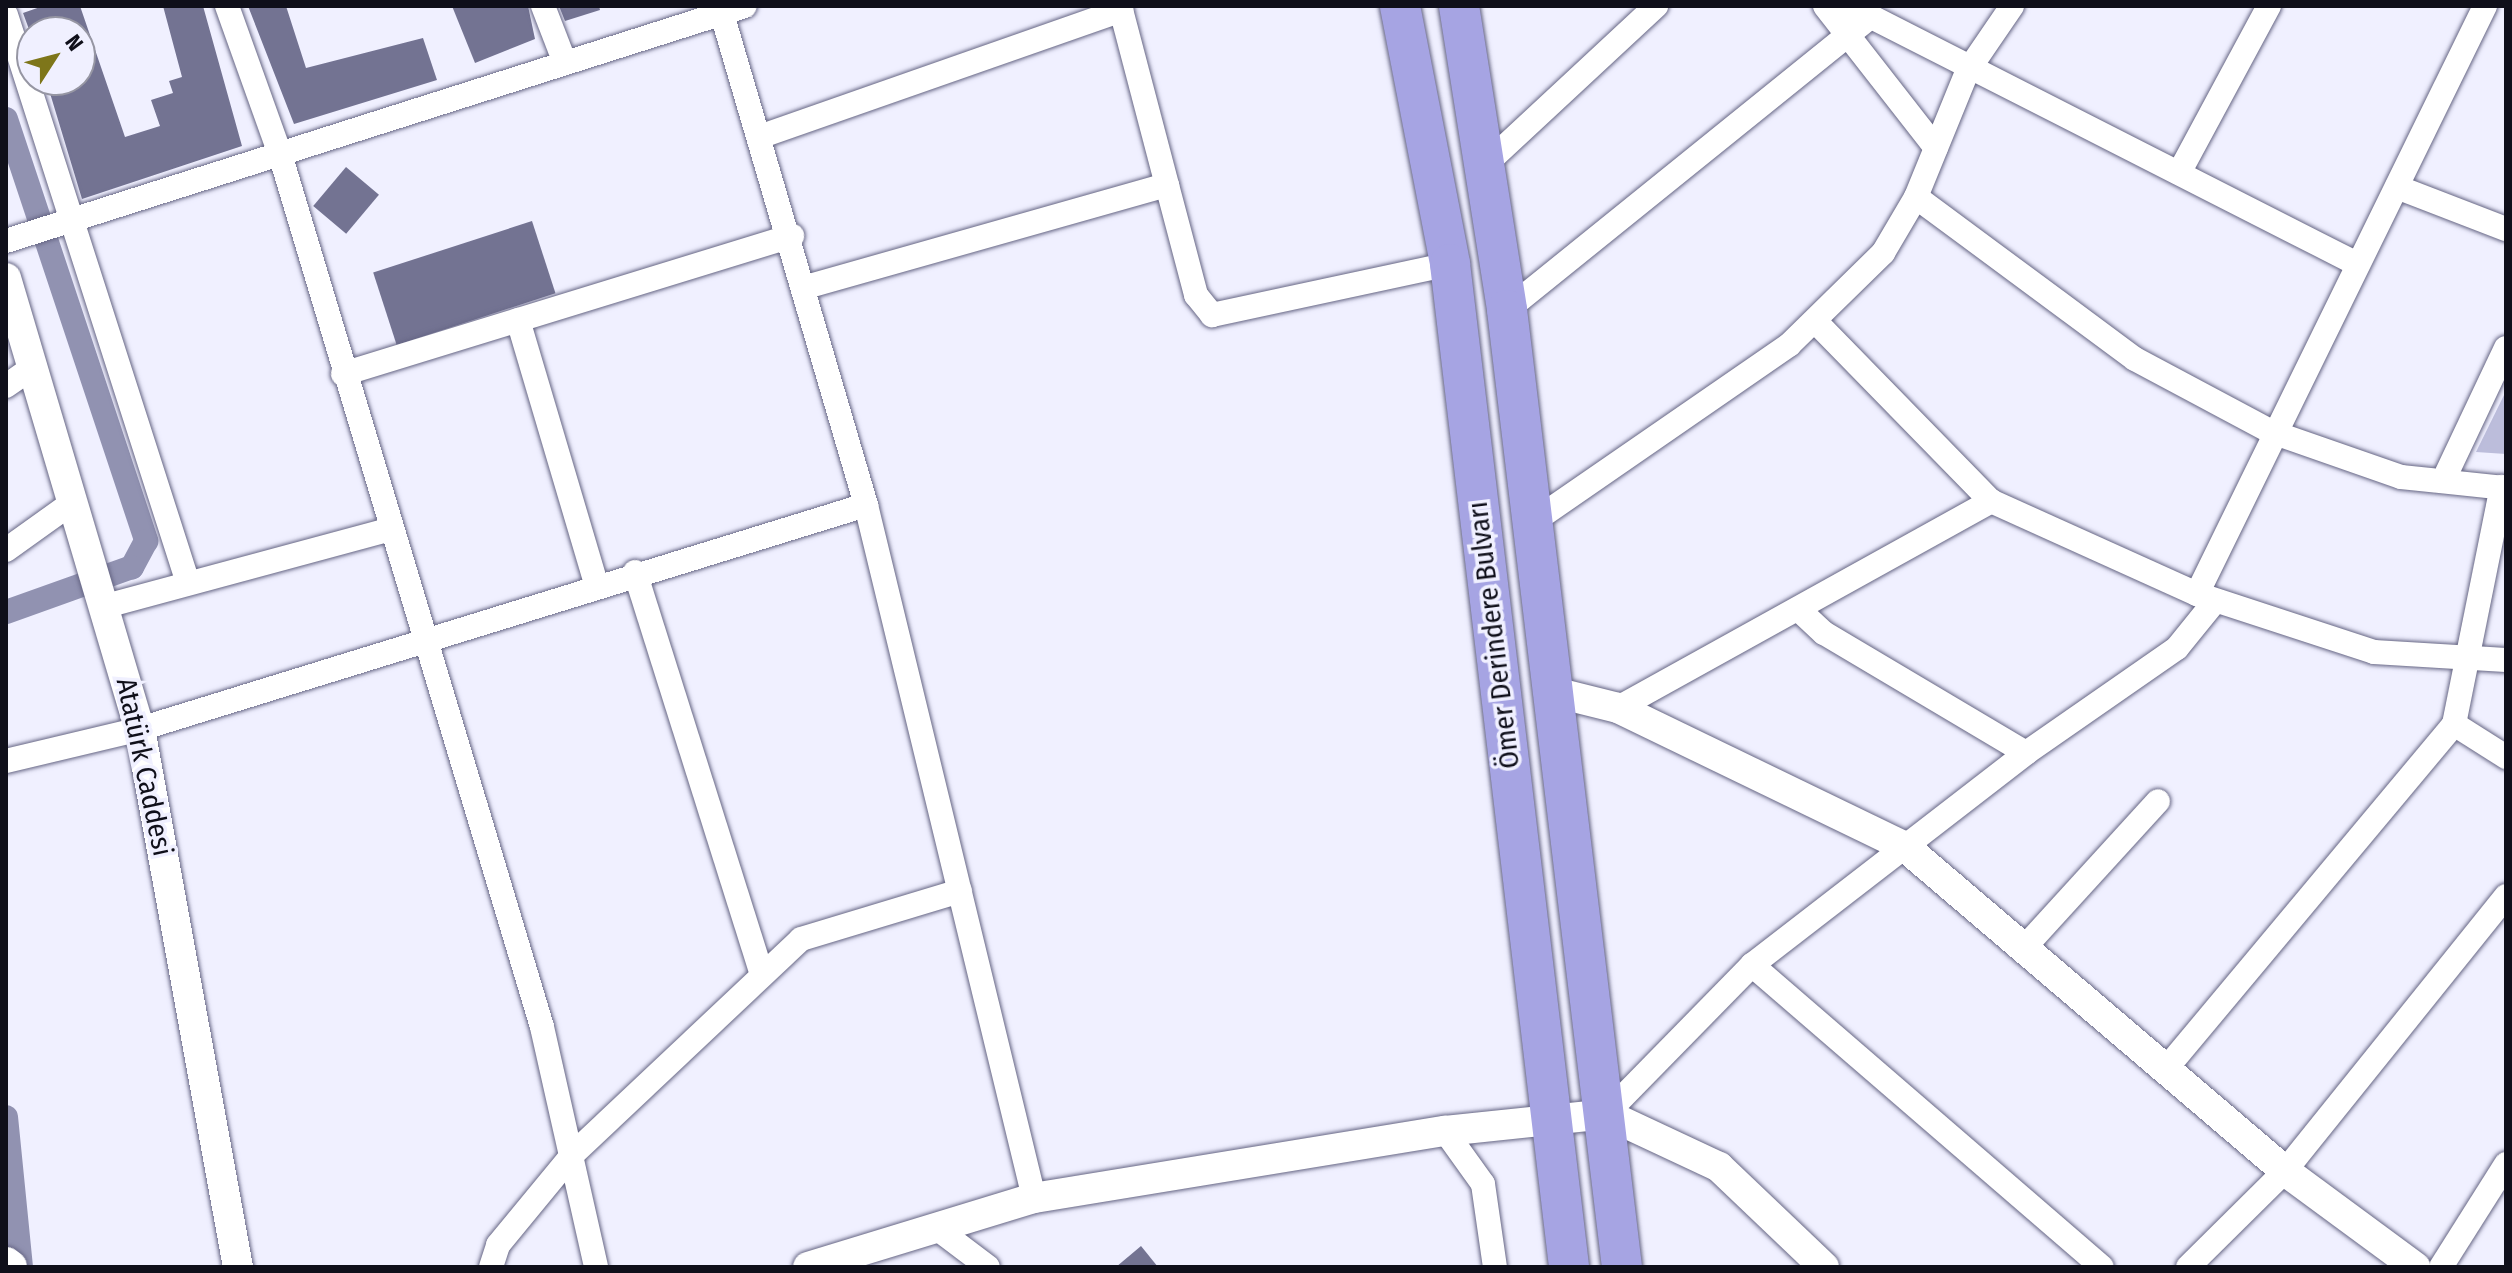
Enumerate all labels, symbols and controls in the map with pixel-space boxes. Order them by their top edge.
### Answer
north arrow [16,16,96,96]
text: N [59,30,89,56]
street label: Ömer Derindere Bulvarı [1461,499,1527,771]
street label: Atatürk Caddesi [109,675,179,859]

